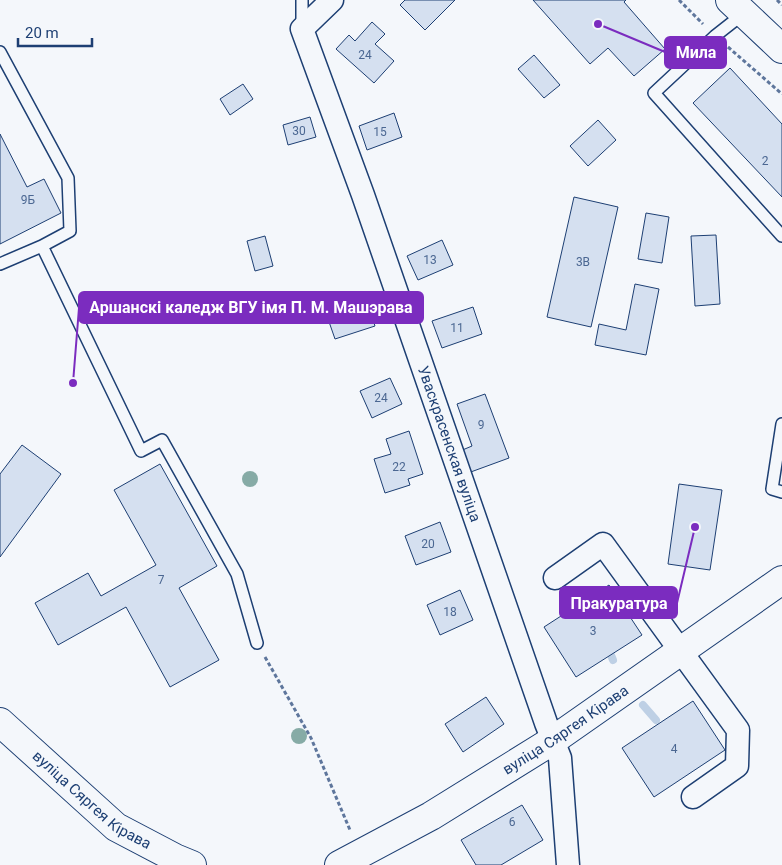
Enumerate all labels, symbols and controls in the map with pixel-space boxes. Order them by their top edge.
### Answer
scale bar [18,15,91,47]
text: 20 m [25,24,59,42]
callout: Мила [665,37,726,68]
text: Мила [676,43,717,62]
house number: 24 [358,48,372,62]
house number: 30 [292,124,306,138]
house number: 15 [373,125,387,139]
house number: 2 [762,154,769,168]
house number: 9Б [21,193,36,207]
house number: 13 [423,253,437,267]
house number: 3В [576,255,590,269]
callout: Аршанскі каледж ВГУ імя П. М. Машэрава [79,292,423,323]
text: Аршанскі каледж ВГУ імя П. М. Машэрава [89,298,413,317]
house number: 11 [450,321,464,335]
street label: Уваскрасенская вуліца [414,364,485,524]
house number: 24 [374,391,388,405]
house number: 9 [478,418,484,432]
house number: 22 [392,460,406,474]
house number: 20 [421,537,435,551]
house number: 7 [158,573,165,587]
callout: Пракуратура [560,587,677,618]
text: Пракуратура [570,594,668,613]
house number: 18 [443,605,457,619]
house number: 3 [590,624,596,638]
street label: вуліца Сяргея Кірава [499,681,632,778]
house number: 4 [671,742,678,756]
street label: вуліца Сяргея Кірава [29,747,154,853]
house number: 6 [509,815,516,829]

